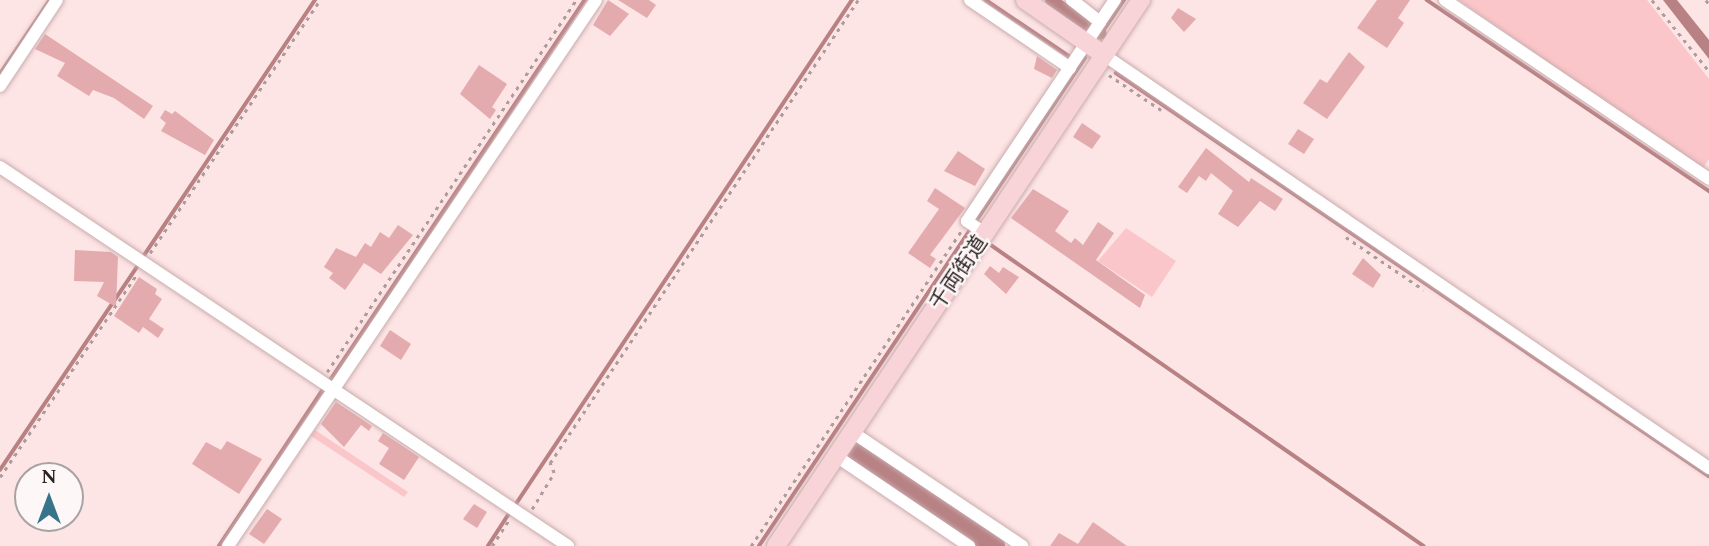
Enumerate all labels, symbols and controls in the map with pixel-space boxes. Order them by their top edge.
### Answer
street label: 千両街道 [925,231,993,315]
north arrow [14,462,84,532]
text: N [41,463,57,492]

